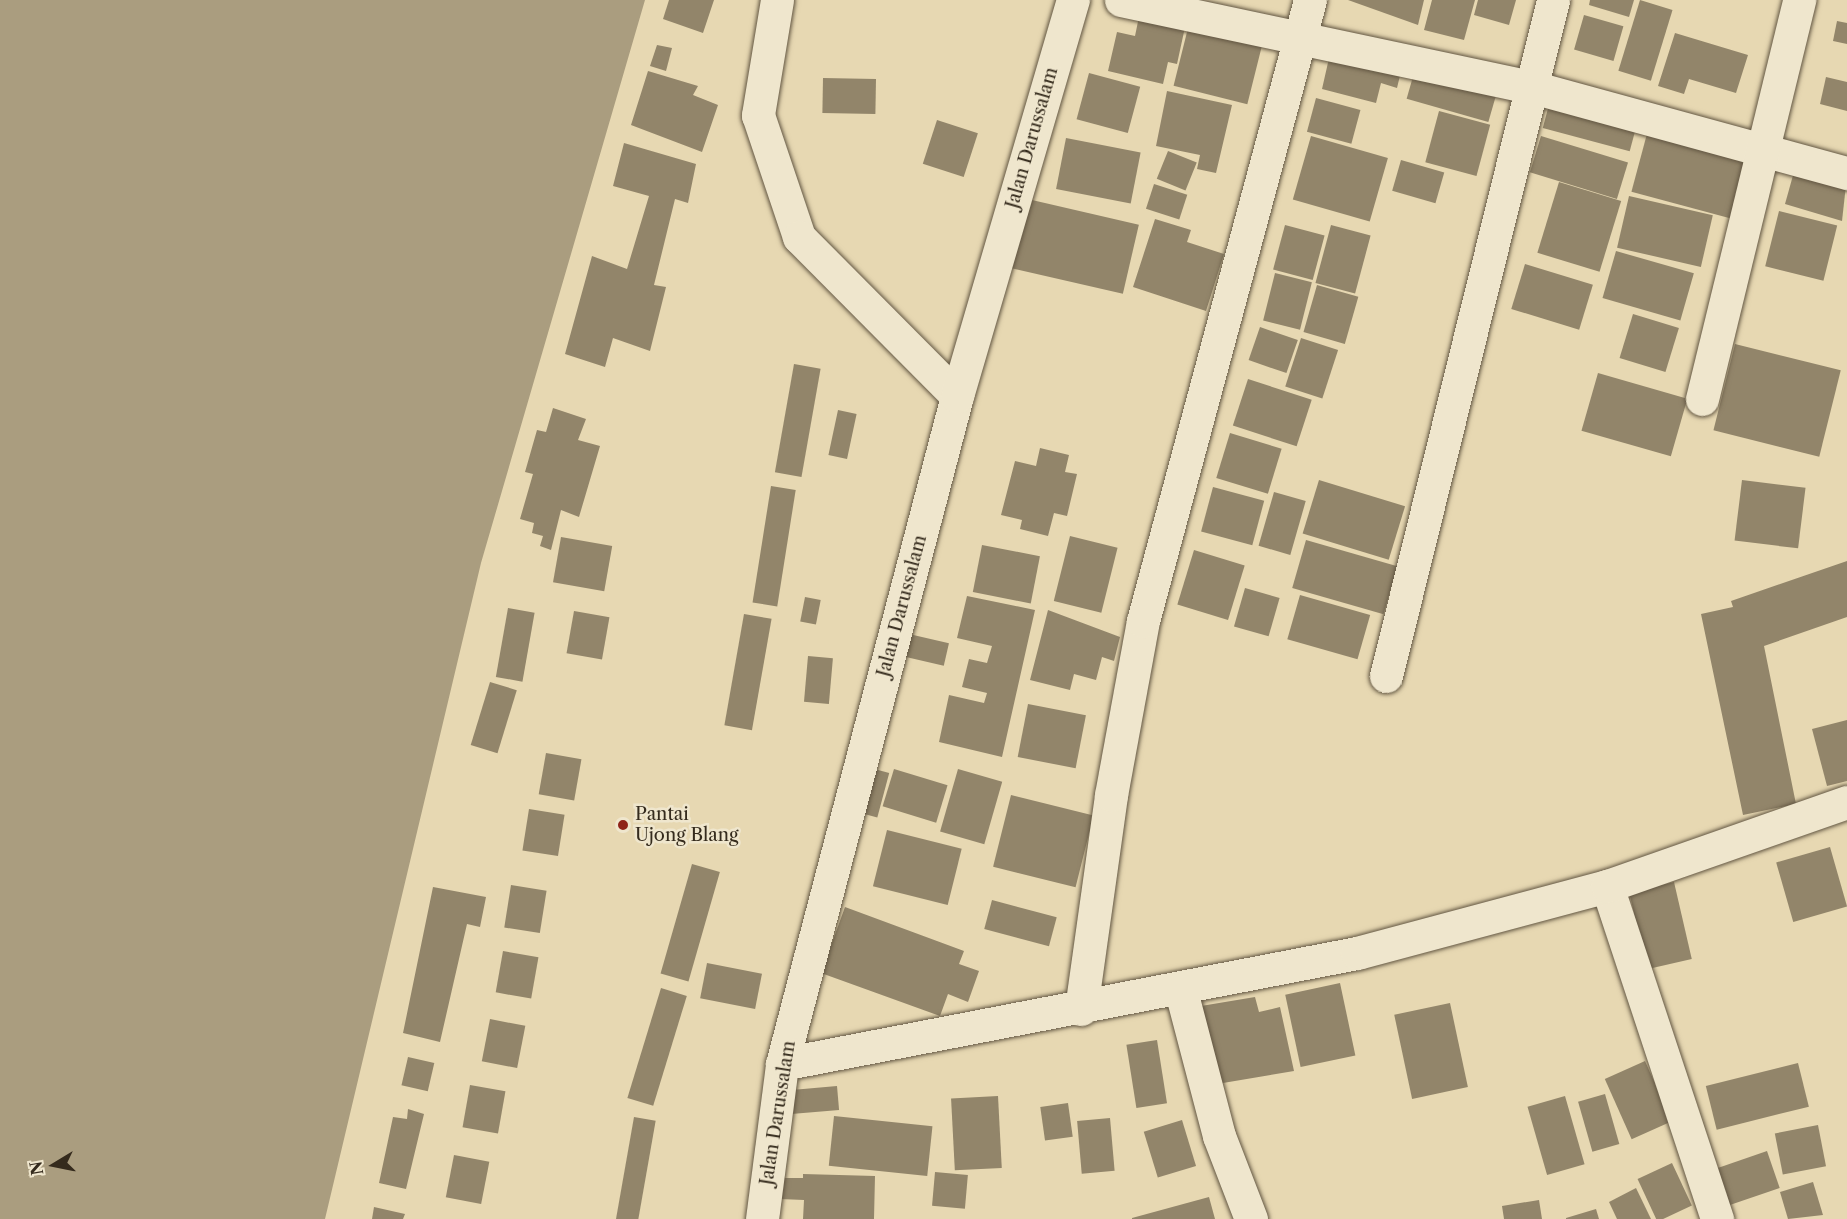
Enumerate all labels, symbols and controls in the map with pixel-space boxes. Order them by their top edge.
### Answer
street label: Jalan Darussalam [1001,65,1063,211]
street label: Jalan Darussalam [873,533,931,679]
place label: Pantai Ujong Blang [635,804,739,846]
marker: Pantai Ujong Blang [616,818,630,832]
street label: Jalan Darussalam [756,1039,800,1187]
north arrow [24,1135,84,1195]
text: N [25,1160,47,1177]

